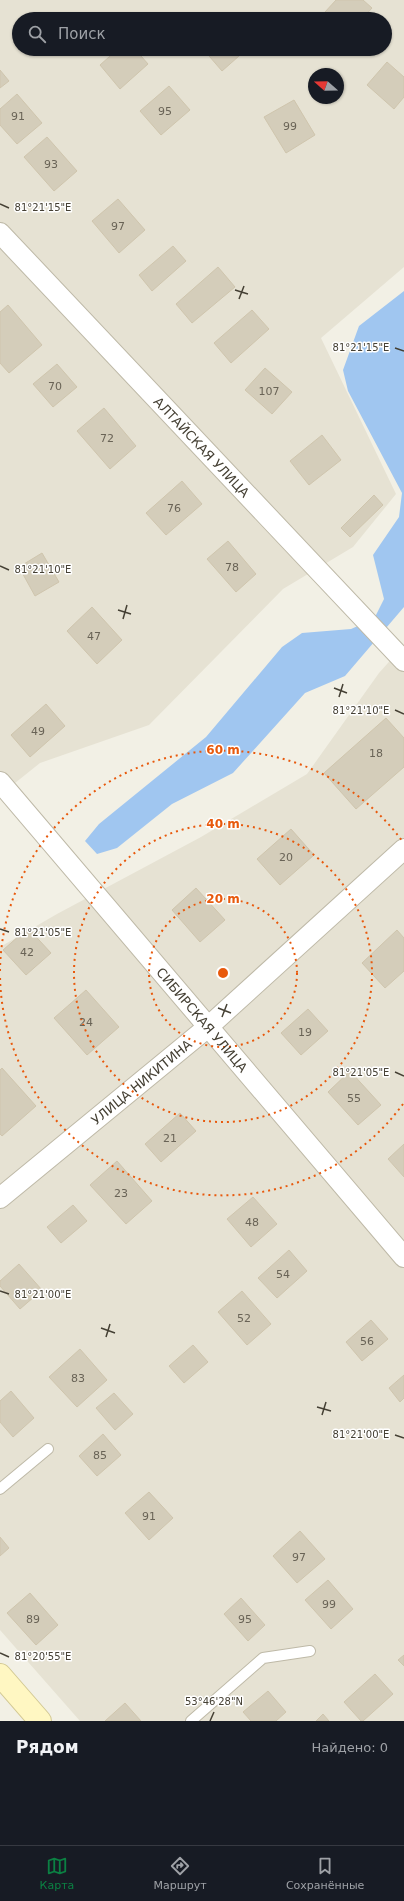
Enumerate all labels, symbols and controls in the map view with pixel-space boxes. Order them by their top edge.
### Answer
search box [12,12,392,56]
icon: search [26,23,48,45]
text: Поиск [58,25,106,43]
north arrow [308,68,344,104]
house number: 95 [158,105,172,118]
house number: 91 [11,110,25,123]
house number: 99 [283,120,297,133]
house number: 93 [44,158,58,171]
text: 81°21'15"E [15,202,71,213]
house number: 97 [111,220,125,233]
text: 81°21'15"E [333,342,389,353]
house number: 70 [48,380,62,393]
house number: 107 [259,385,280,398]
street label: АЛТАЙСКАЯ УЛИЦА [151,394,252,500]
house number: 72 [100,432,114,445]
house number: 76 [167,502,181,515]
house number: 78 [225,561,239,574]
text: 81°21'10"E [15,564,71,575]
house number: 47 [87,630,101,643]
text: 81°21'10"E [333,705,389,716]
house number: 49 [31,725,45,738]
text: 60 m [206,743,240,757]
house number: 18 [369,747,383,760]
text: 40 m [206,817,240,831]
house number: 20 [279,851,293,864]
text: 20 m [206,892,240,906]
text: 81°21'05"E [15,927,71,938]
house number: 42 [20,946,34,959]
street label: СИБИРСКАЯ УЛИЦА [153,965,250,1075]
centre of rings [216,966,230,980]
house number: 24 [79,1016,93,1029]
house number: 19 [298,1026,312,1039]
street label: УЛИЦА НИКИТИНА [88,1036,195,1128]
text: 81°21'05"E [333,1067,389,1078]
house number: 55 [347,1092,361,1105]
house number: 21 [163,1132,177,1145]
house number: 23 [114,1187,128,1200]
house number: 48 [245,1216,259,1229]
house number: 54 [276,1268,290,1281]
text: 81°21'00"E [15,1289,71,1300]
house number: 52 [237,1312,251,1325]
house number: 56 [360,1335,374,1348]
house number: 83 [71,1372,85,1385]
text: 81°21'00"E [333,1429,389,1440]
house number: 85 [93,1449,107,1462]
house number: 91 [142,1510,156,1523]
house number: 97 [292,1551,306,1564]
house number: 99 [322,1598,336,1611]
house number: 89 [26,1613,40,1626]
house number: 95 [238,1613,252,1626]
text: 81°20'55"E [15,1651,71,1662]
text: 53°46'28"N [185,1696,243,1707]
text: Рядом [16,1737,79,1757]
text: Найдено: 0 [312,1740,388,1755]
tab: Карта [40,1855,74,1892]
tab: Маршрут [154,1855,207,1892]
tab: Сохранённые [286,1855,364,1892]

